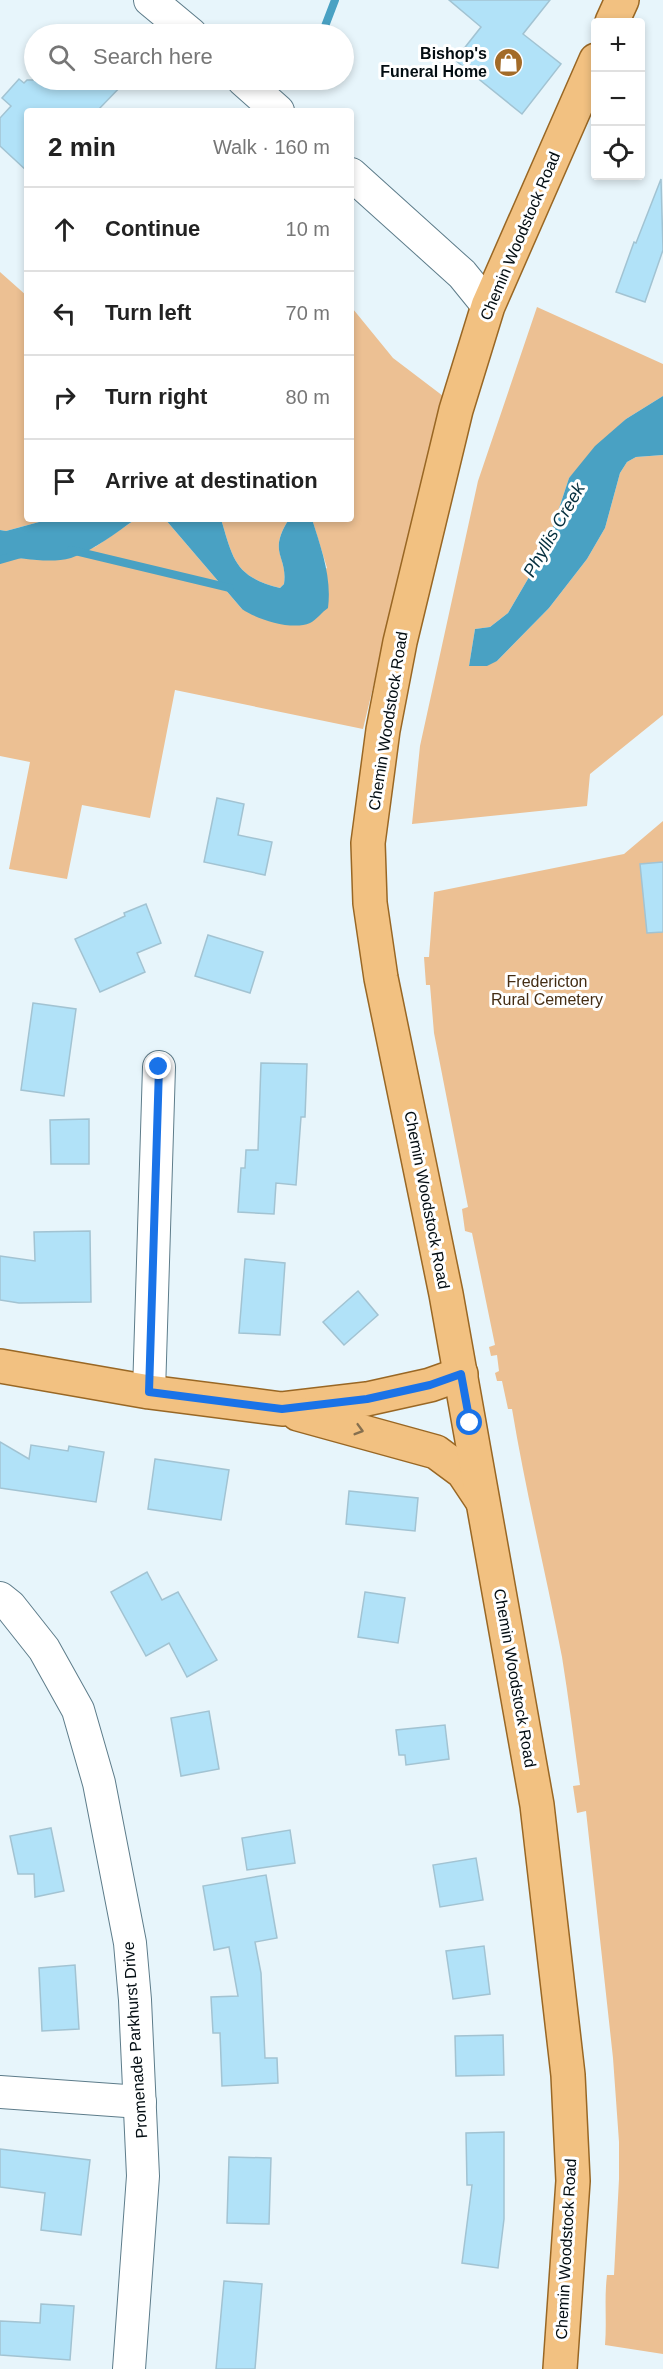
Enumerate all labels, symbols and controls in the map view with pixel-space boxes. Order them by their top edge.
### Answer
map controls [591,18,645,180]
button: + [591,18,645,72]
search box [24,24,354,90]
icon: search [45,41,78,74]
text: Search here [93,44,213,69]
place label: Bishop's Funeral Home [380,45,487,80]
shop icon: Bishop's Funeral Home [492,46,524,78]
button: − [591,72,645,126]
button: locate [591,126,645,180]
text: 2 min [48,132,116,162]
text: Walk · 160 m [213,136,330,158]
street label: Chemin Woodstock Road [477,149,563,323]
icon: ahead [48,213,81,246]
text: Continue [105,216,200,241]
text: 10 m [286,218,330,240]
icon: left [48,297,81,330]
text: Turn left [105,300,191,325]
text: 70 m [286,302,330,324]
icon: right [48,381,81,414]
text: Turn right [105,384,207,409]
text: 80 m [286,386,330,408]
icon: arrive [48,465,81,498]
text: Arrive at destination [105,468,318,493]
water label: Phyllis Creek [519,479,589,580]
street label: Chemin Woodstock Road [365,630,411,812]
park label: Fredericton Rural Cemetery [491,973,603,1008]
route end [145,1053,171,1079]
street label: Chemin Woodstock Road [401,1109,453,1291]
route start [456,1409,482,1435]
one-way arrow [353,1423,363,1435]
street label: Chemin Woodstock Road [491,1587,539,1769]
street label: Promenade Parkhurst Drive [120,1941,150,2139]
street label: Chemin Woodstock Road [553,2158,579,2340]

